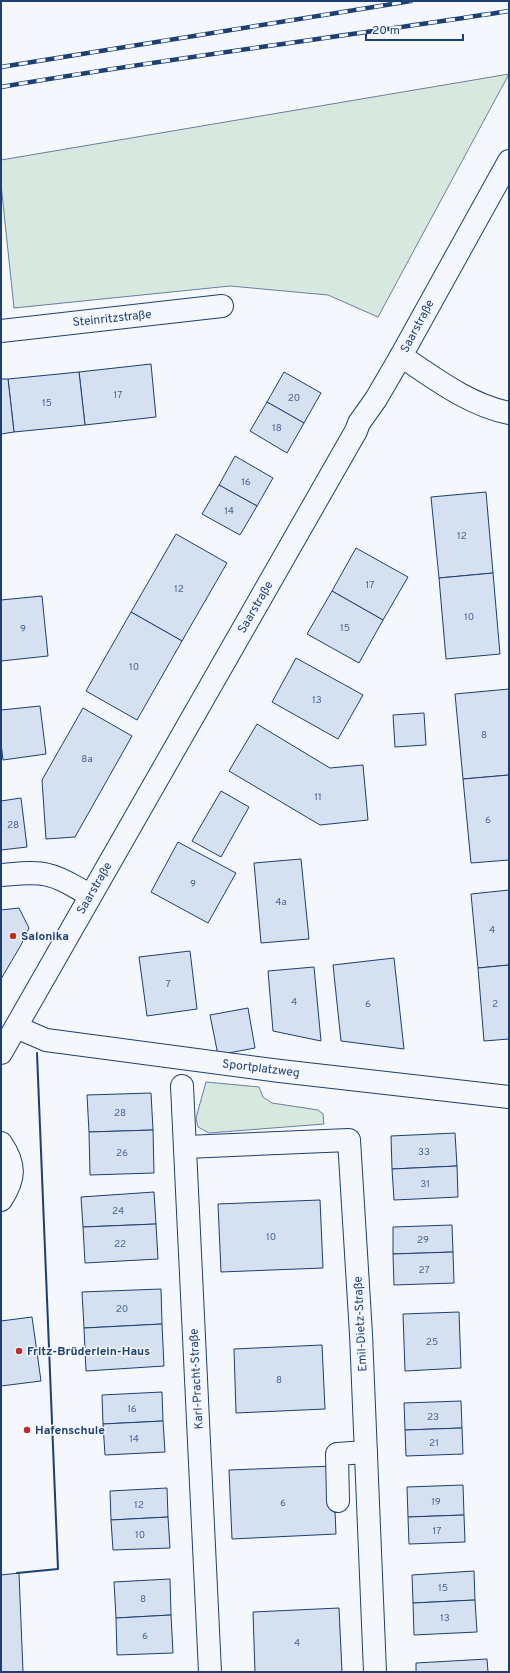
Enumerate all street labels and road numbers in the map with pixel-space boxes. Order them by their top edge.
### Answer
street label: Saarstraße [397,297,439,356]
street label: Steinritzstraße [72,307,152,331]
street label: Saarstraße [234,578,277,637]
street label: Saarstraße [73,859,116,918]
street label: Sportplatzweg [221,1056,301,1082]
street label: Emil-Dietz-Straße [351,1276,371,1372]
street label: Karl-Pracht-Straße [186,1328,208,1430]

